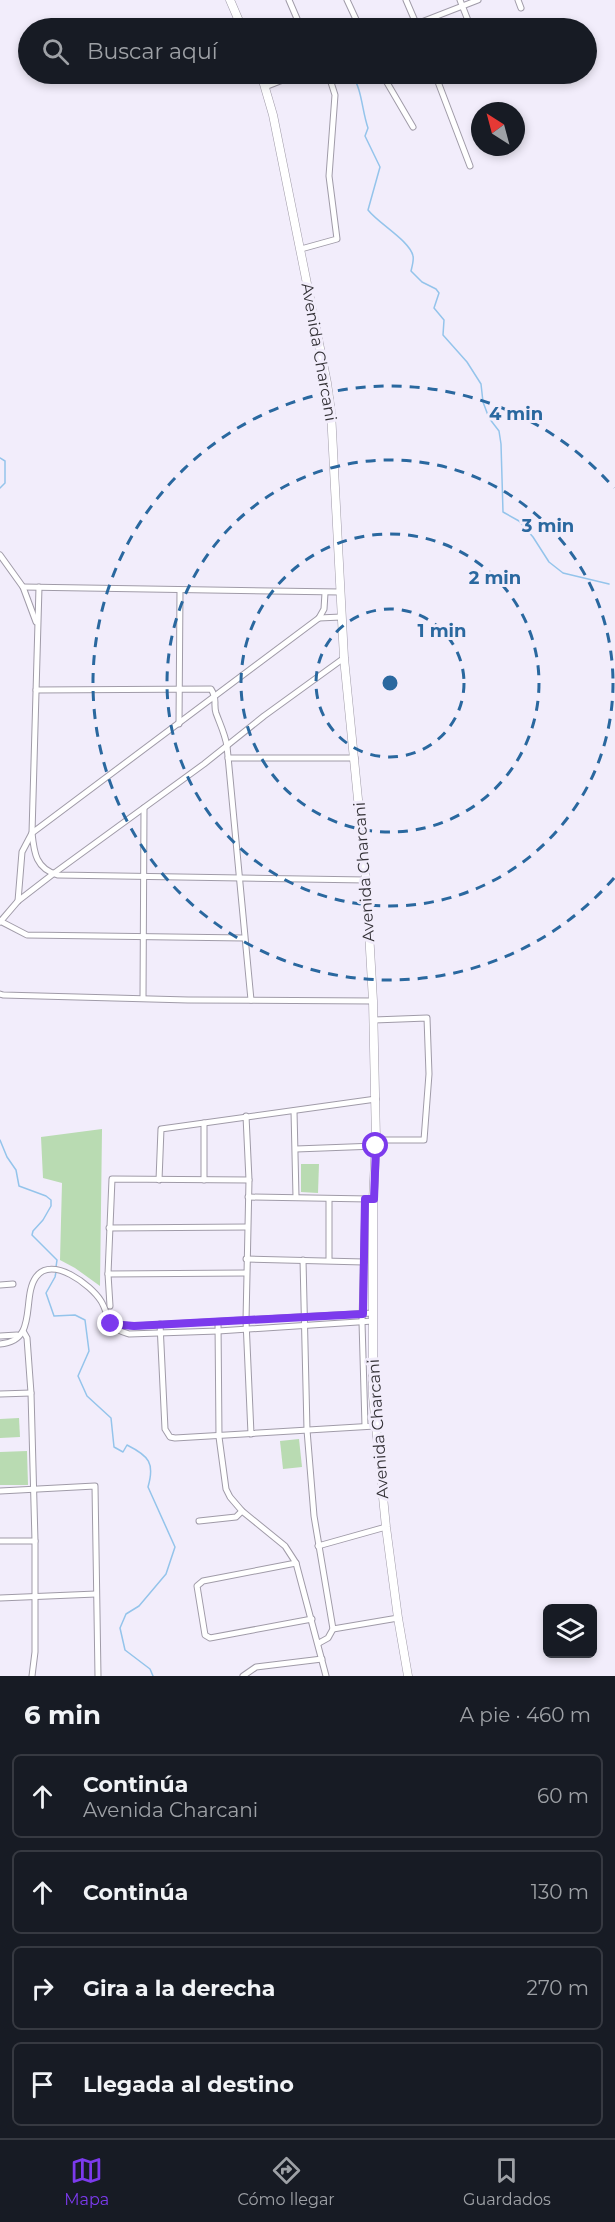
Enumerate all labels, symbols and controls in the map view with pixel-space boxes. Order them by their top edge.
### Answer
search box [18,18,597,84]
icon: search [39,35,72,68]
text: Buscar aquí [87,38,218,65]
north arrow [471,102,525,156]
street label: Avenida Charcani [297,281,341,423]
text: 4 min [489,403,543,425]
text: 3 min [521,515,574,537]
text: 2 min [469,567,521,589]
text: 1 min [418,620,466,642]
centre of rings [380,673,400,693]
street label: Avenida Charcani [350,801,378,943]
route start [362,1132,388,1158]
route end [97,1310,123,1336]
street label: Avenida Charcani [364,1358,392,1500]
map controls [543,1604,597,1658]
button: layers [543,1604,597,1658]
text: 6 min [24,1699,101,1731]
text: A pie · 460 m [460,1703,591,1727]
text: Continúa [83,1771,188,1798]
icon: ahead [26,1780,59,1813]
text: 60 m [537,1784,589,1808]
text: Avenida Charcani [83,1798,258,1822]
icon: ahead [26,1876,59,1909]
text: Continúa [83,1879,188,1906]
text: 130 m [531,1880,589,1904]
icon: right [26,1972,59,2005]
text: Gira a la derecha [83,1975,275,2002]
text: 270 m [527,1976,589,2000]
icon: arrive [26,2068,59,2101]
text: Llegada al destino [83,2071,294,2098]
tab: Mapa [64,2154,109,2209]
tab: Cómo llegar [237,2154,335,2209]
tab: Guardados [463,2154,551,2209]

